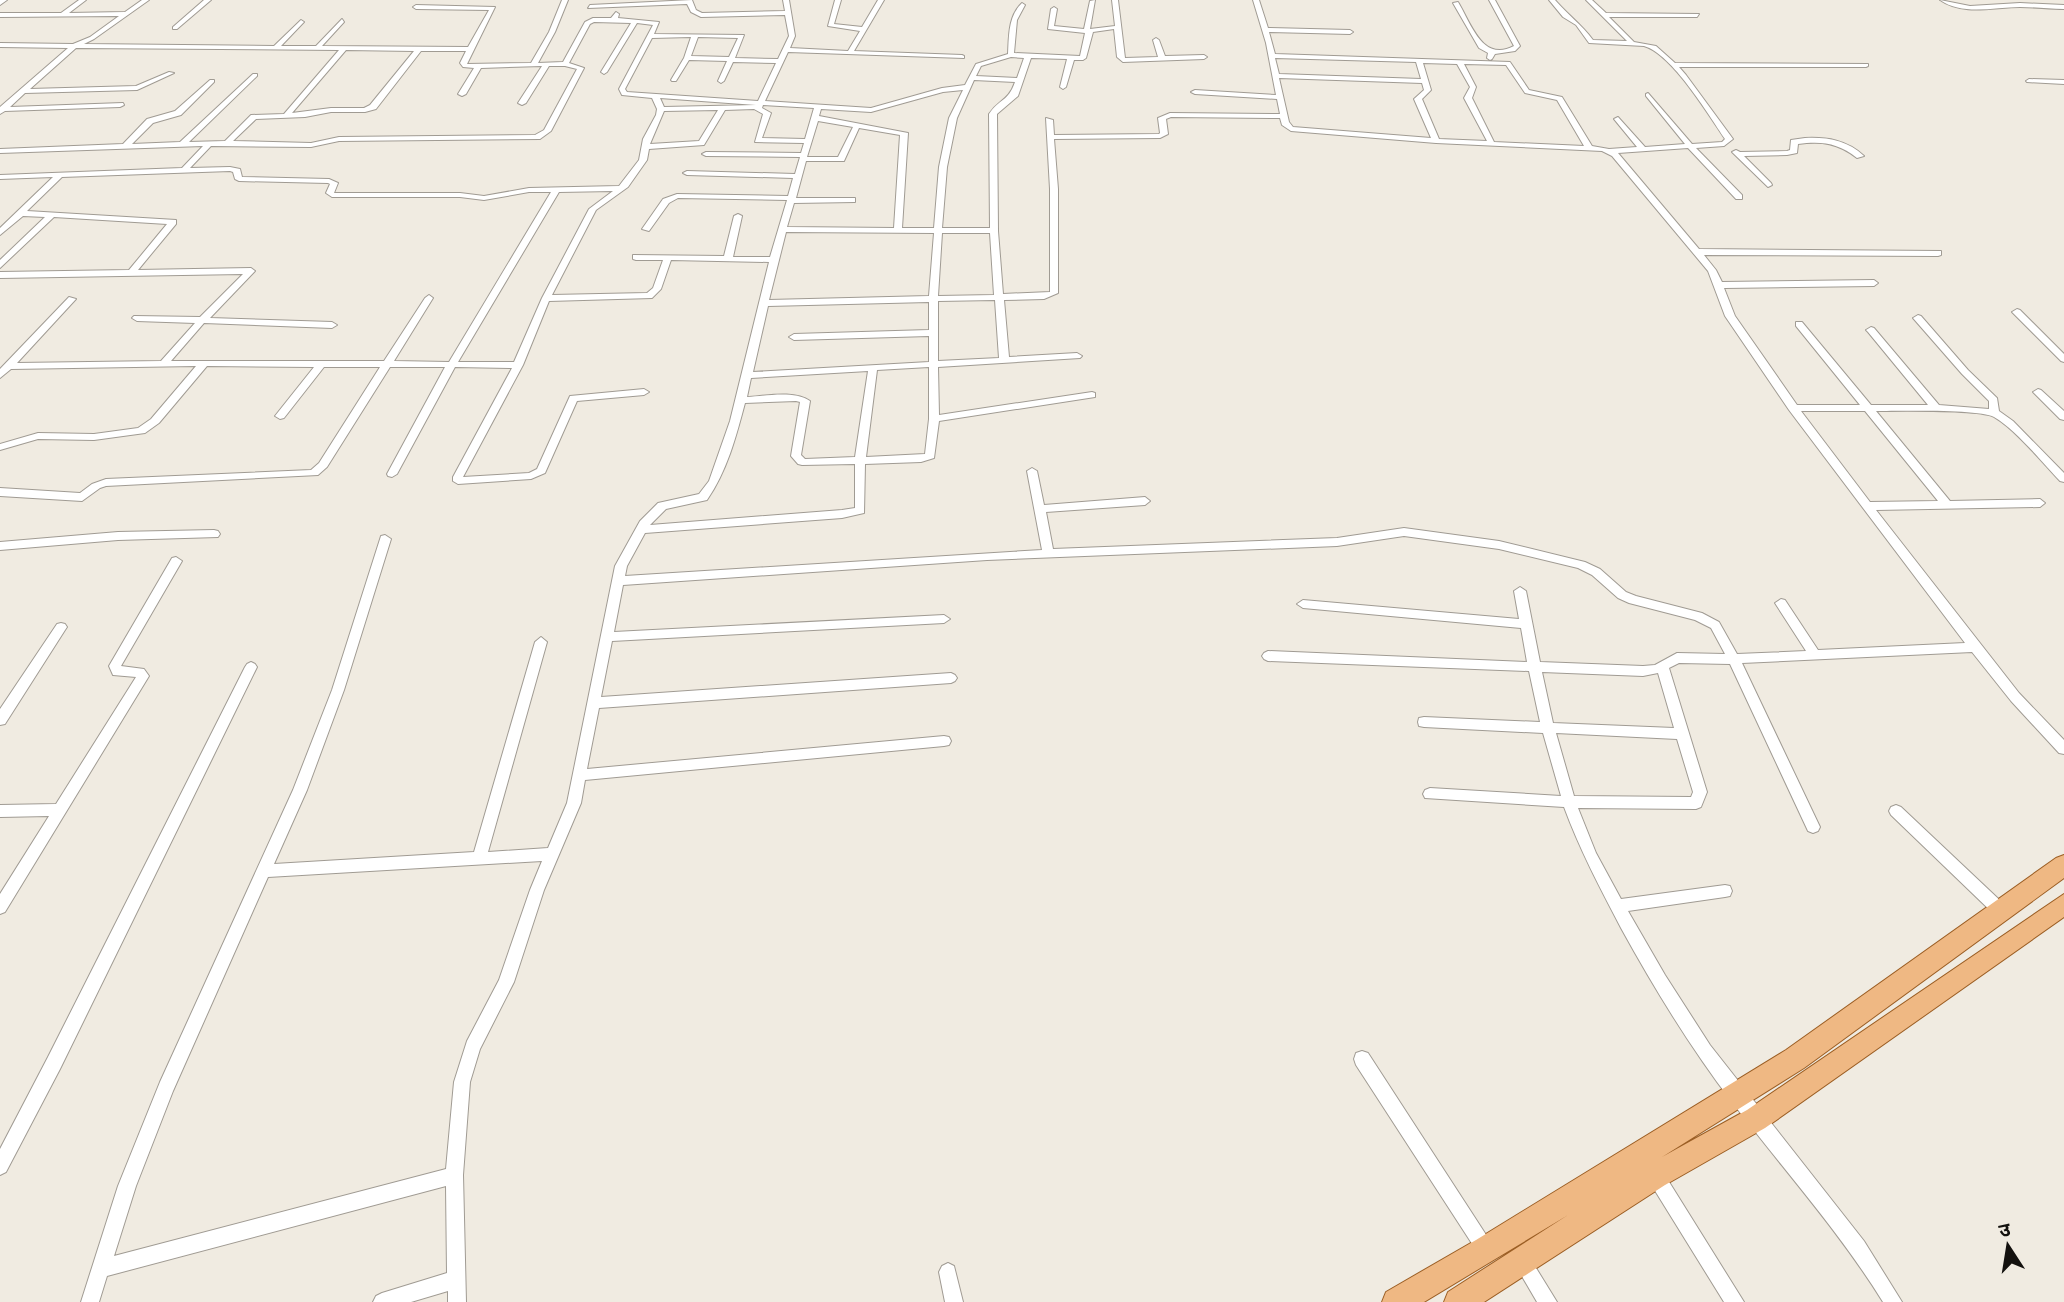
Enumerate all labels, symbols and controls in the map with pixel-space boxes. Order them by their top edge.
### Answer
north arrow [1973,1211,2043,1281]
text: उ [1996,1213,2014,1244]

